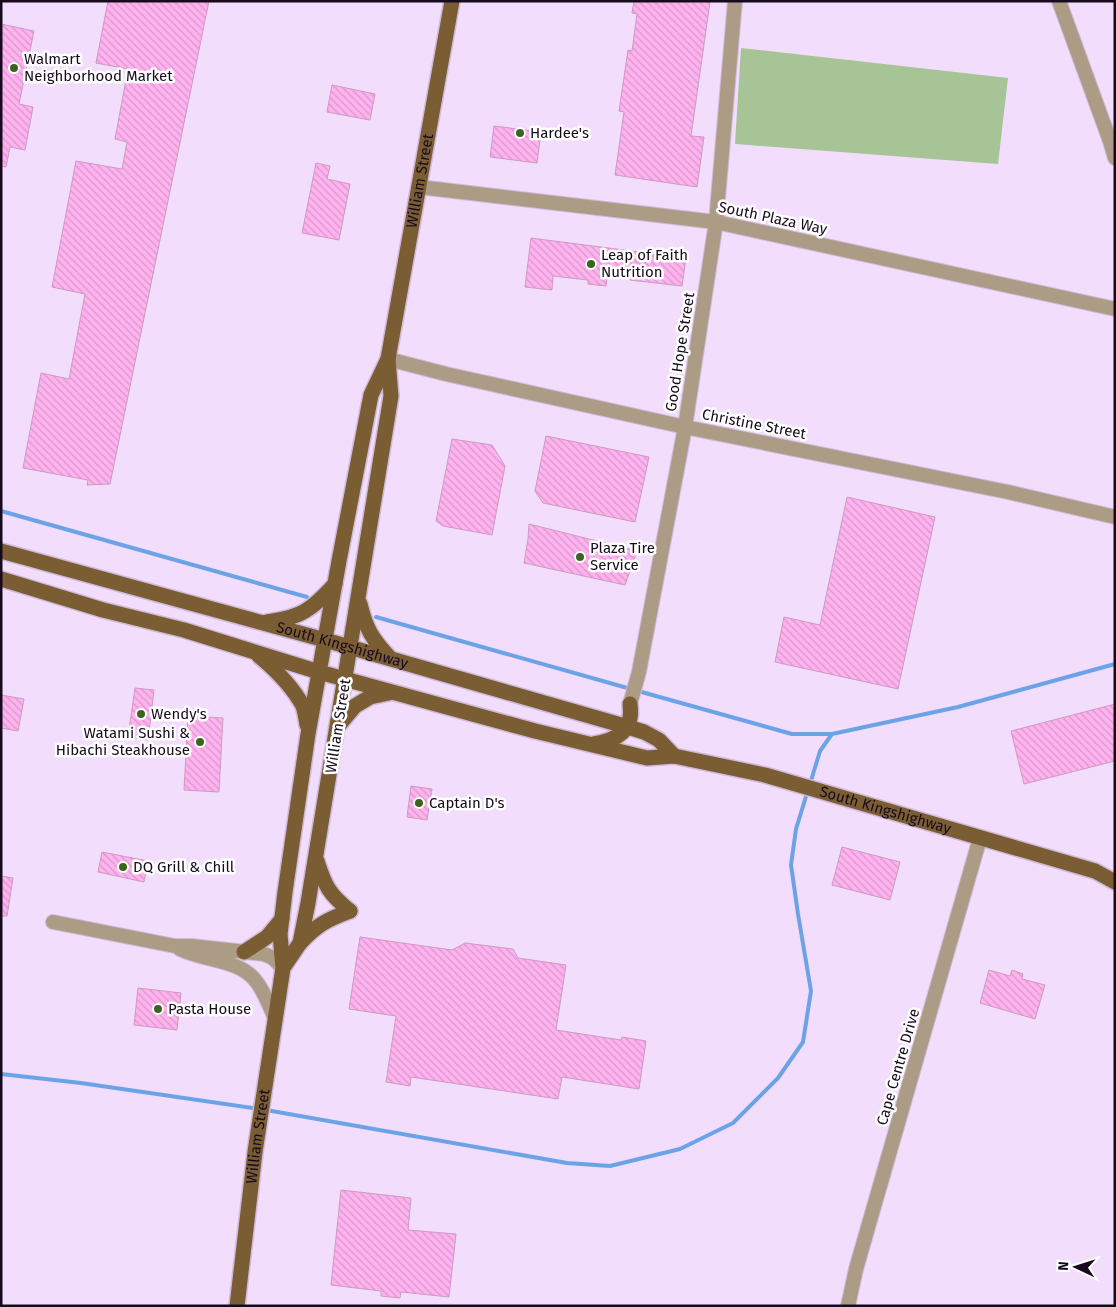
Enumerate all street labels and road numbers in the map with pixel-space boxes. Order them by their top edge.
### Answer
street label: William Street [403,132,437,229]
street label: South Plaza Way [717,198,830,238]
street label: Good Hope Street [662,290,698,413]
street label: Christine Street [701,405,808,443]
street label: South Kingshighway [274,618,411,673]
street label: William Street [322,677,354,774]
street label: South Kingshighway [818,782,954,838]
street label: Cape Centre Drive [873,1007,923,1127]
street label: William Street [242,1087,274,1185]

